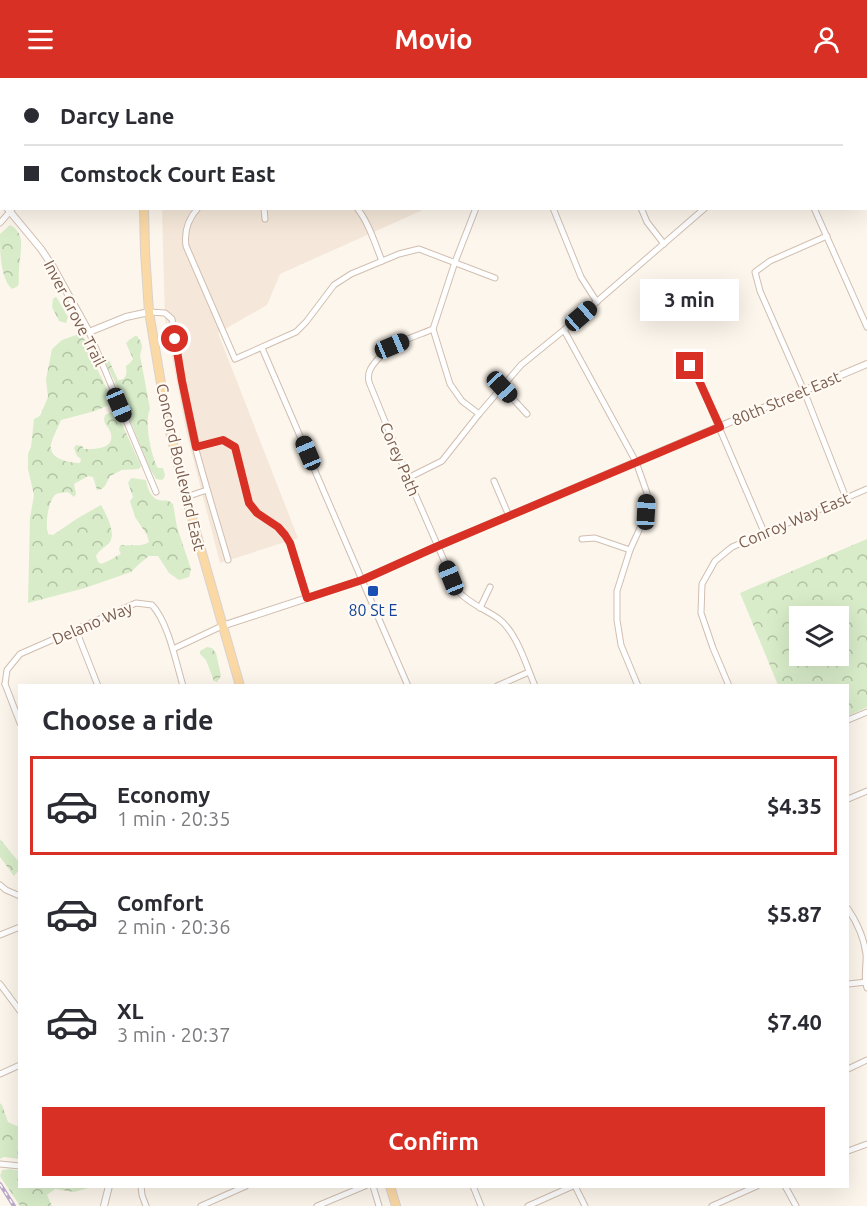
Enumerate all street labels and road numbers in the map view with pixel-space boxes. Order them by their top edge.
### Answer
street label: Inver Grove Trail [41,257,109,369]
street label: 80th Street East [729,367,844,429]
street label: Concord Boulevard East [153,382,209,553]
street label: Corey Path [376,419,424,499]
street label: Conroy Way East [735,488,853,552]
street label: Delano Way [49,598,135,648]

